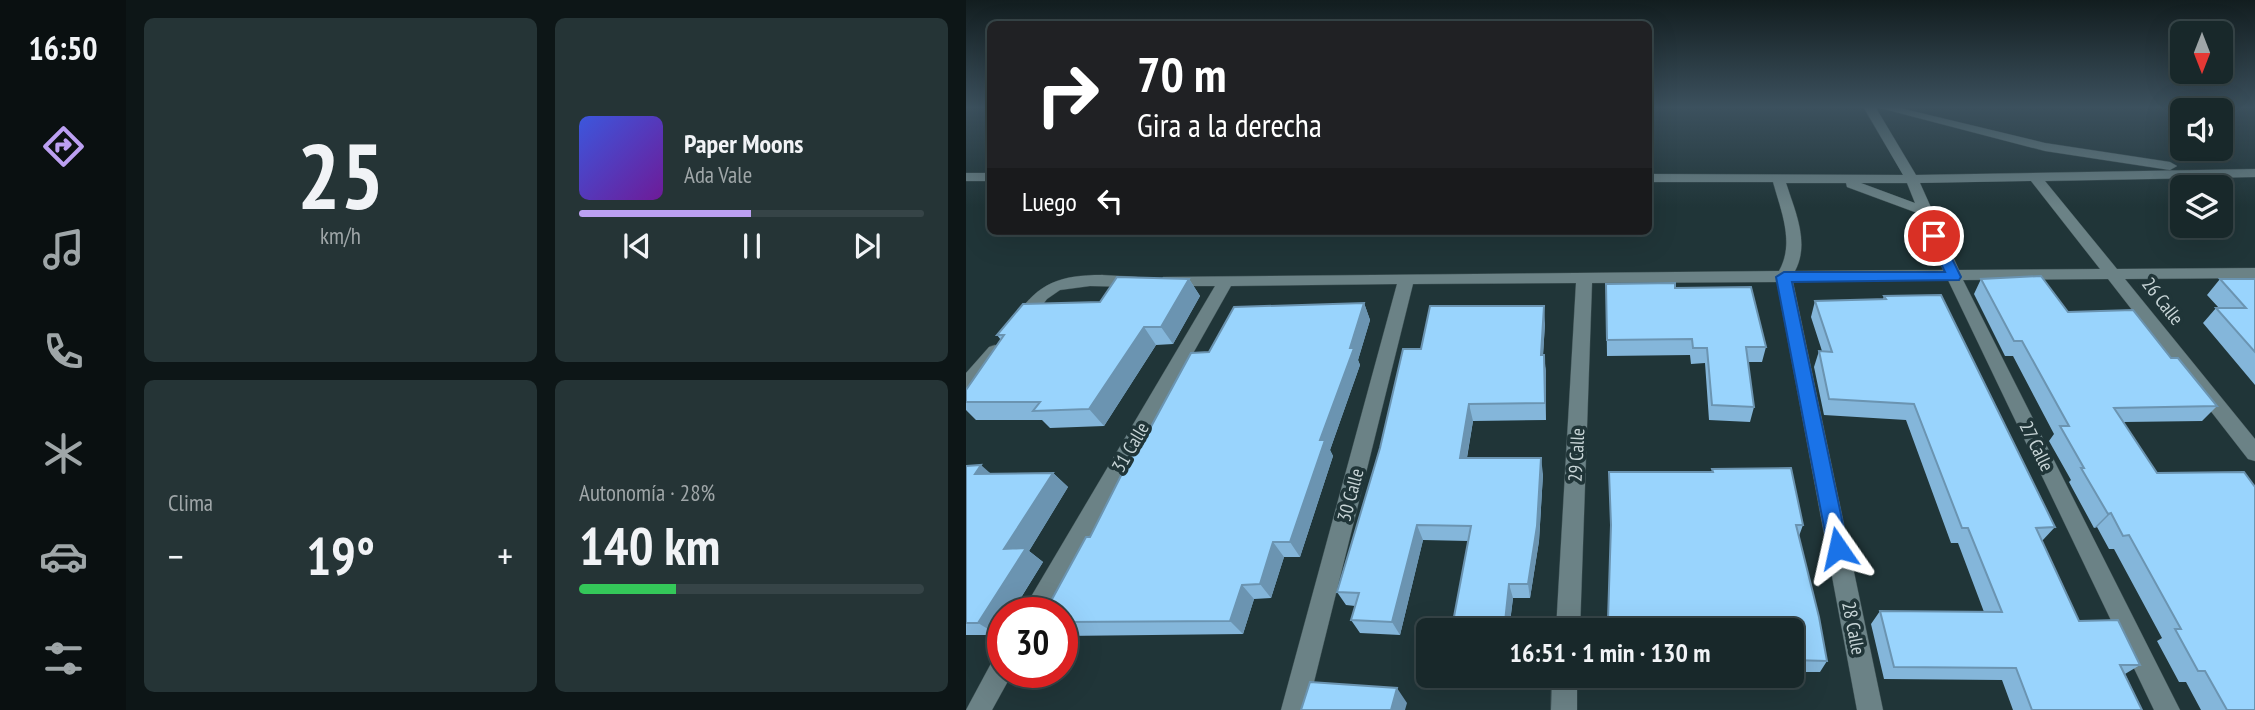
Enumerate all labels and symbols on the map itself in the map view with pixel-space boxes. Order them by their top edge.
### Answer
north arrow [2170,21,2233,84]
pin [1904,206,1964,266]
street label: 26 Calle [2137,272,2189,330]
street label: 27 Calle [2015,417,2059,475]
street label: 31 Calle [1106,418,1154,476]
street label: 29 Calle [1563,427,1589,483]
street label: 30 Calle [1331,466,1369,524]
position arrow [1801,511,1875,585]
speed limit sign: 30 [987,597,1078,688]
street label: 28 Calle [1837,599,1871,657]

